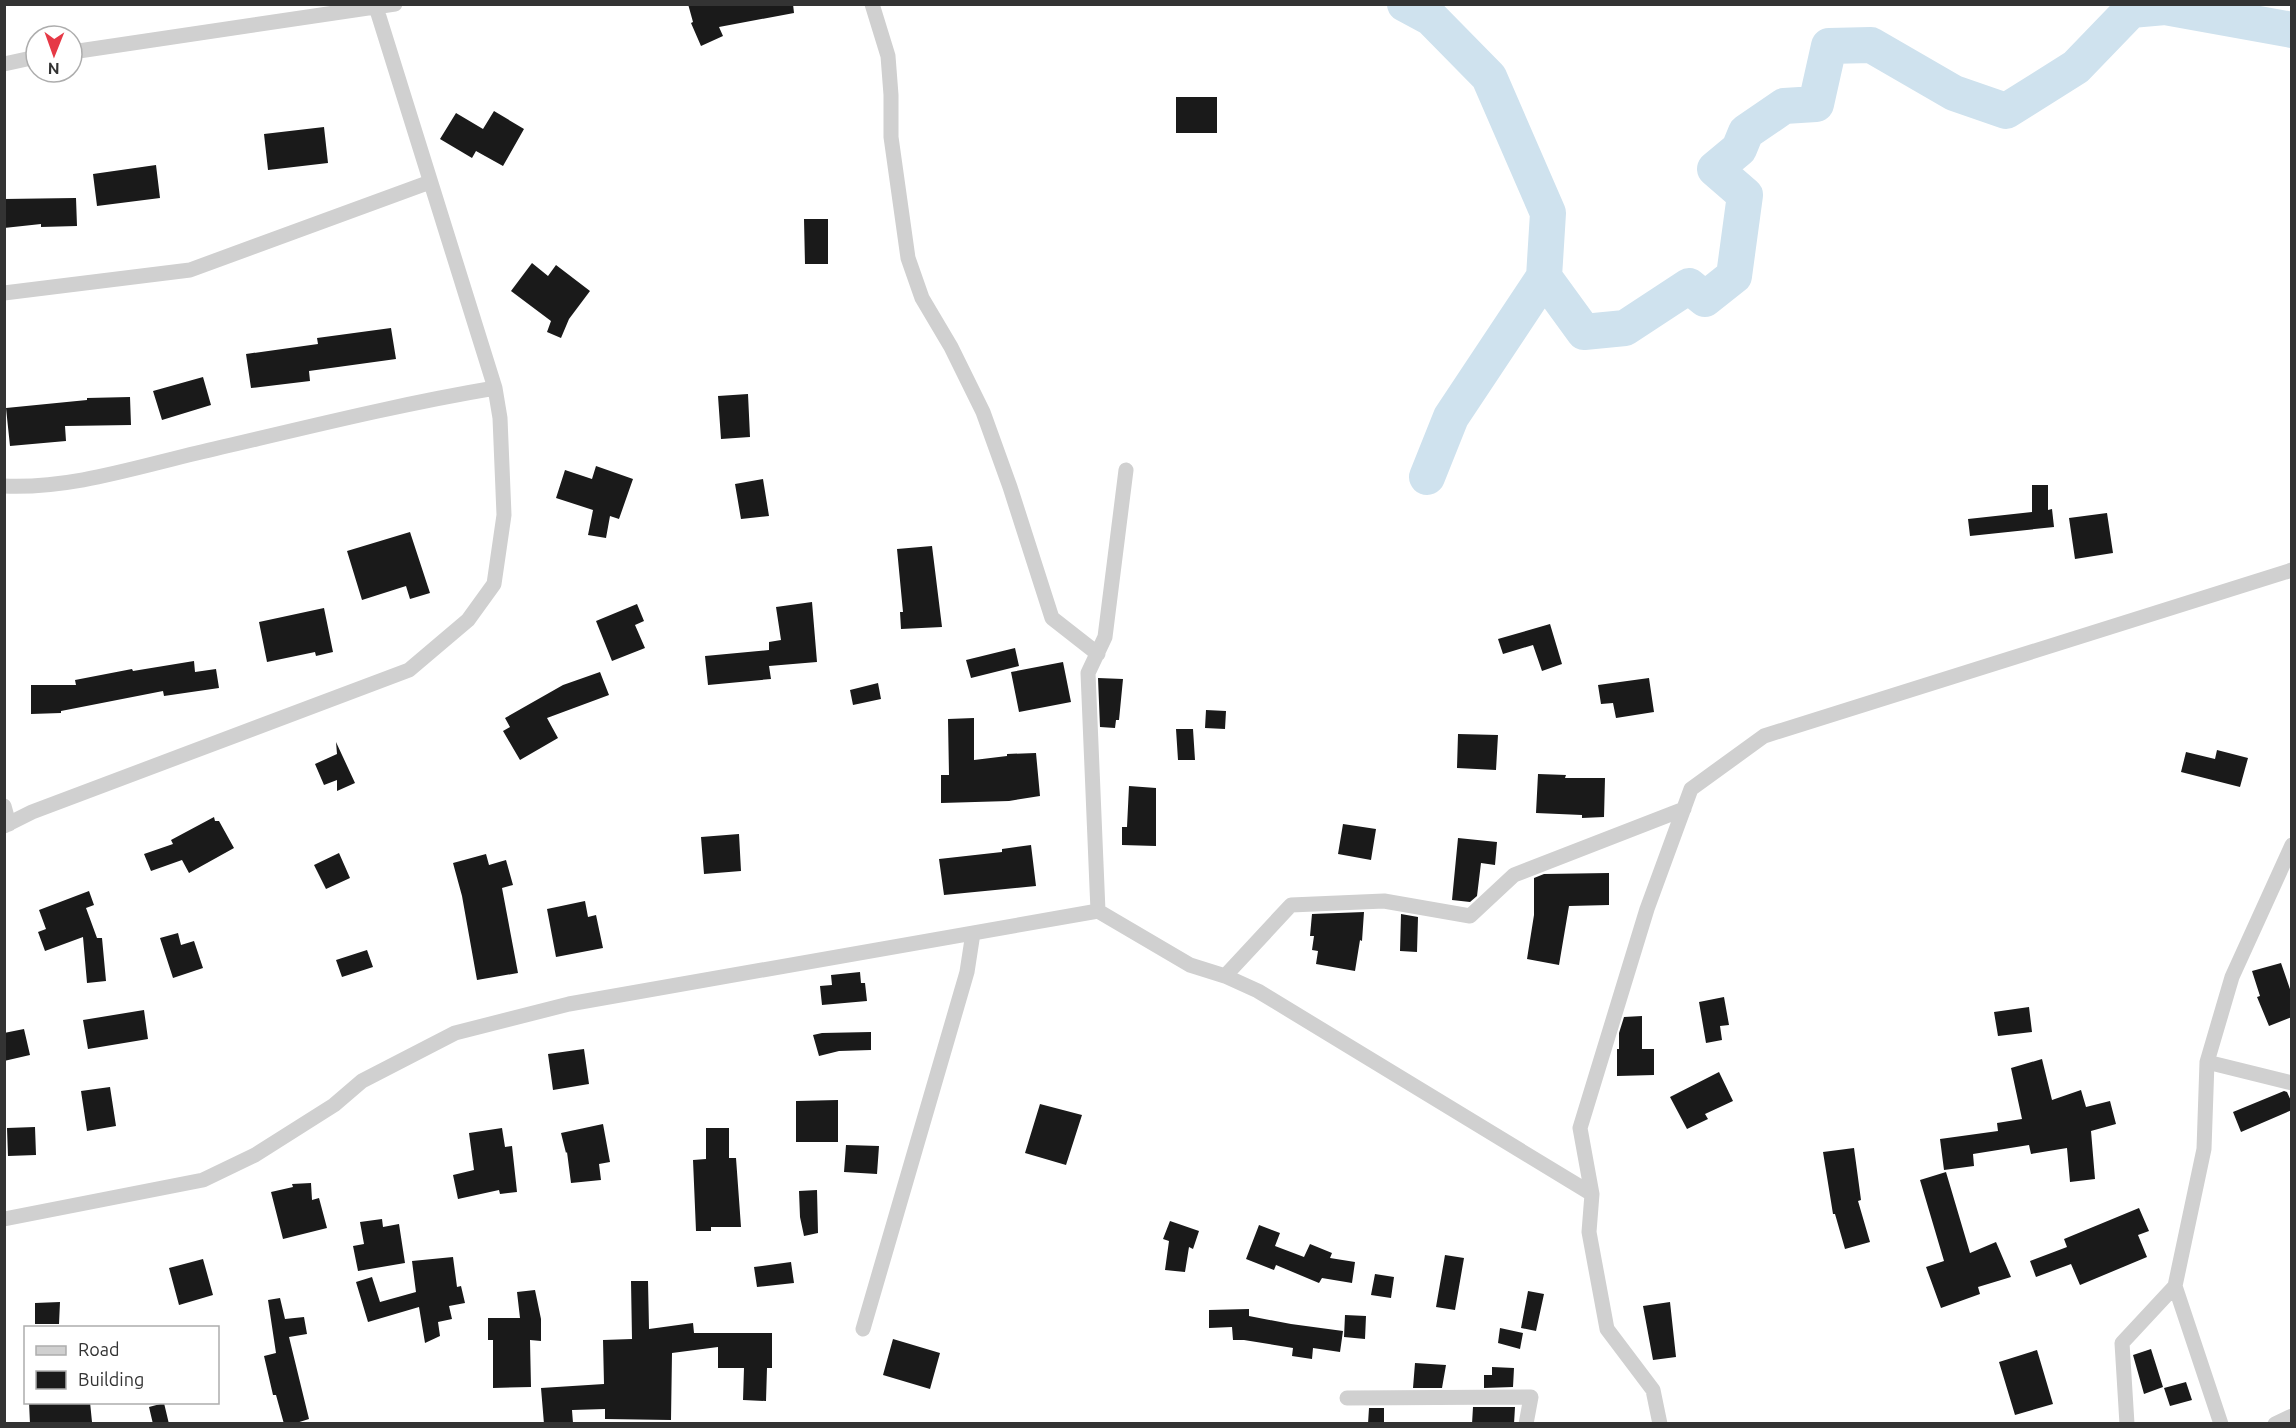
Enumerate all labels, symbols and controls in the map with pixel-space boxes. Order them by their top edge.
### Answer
north arrow [24,24,84,84]
text: N [48,60,60,78]
legend [24,1326,219,1404]
text: Road [78,1339,120,1359]
text: Building [78,1369,144,1389]

